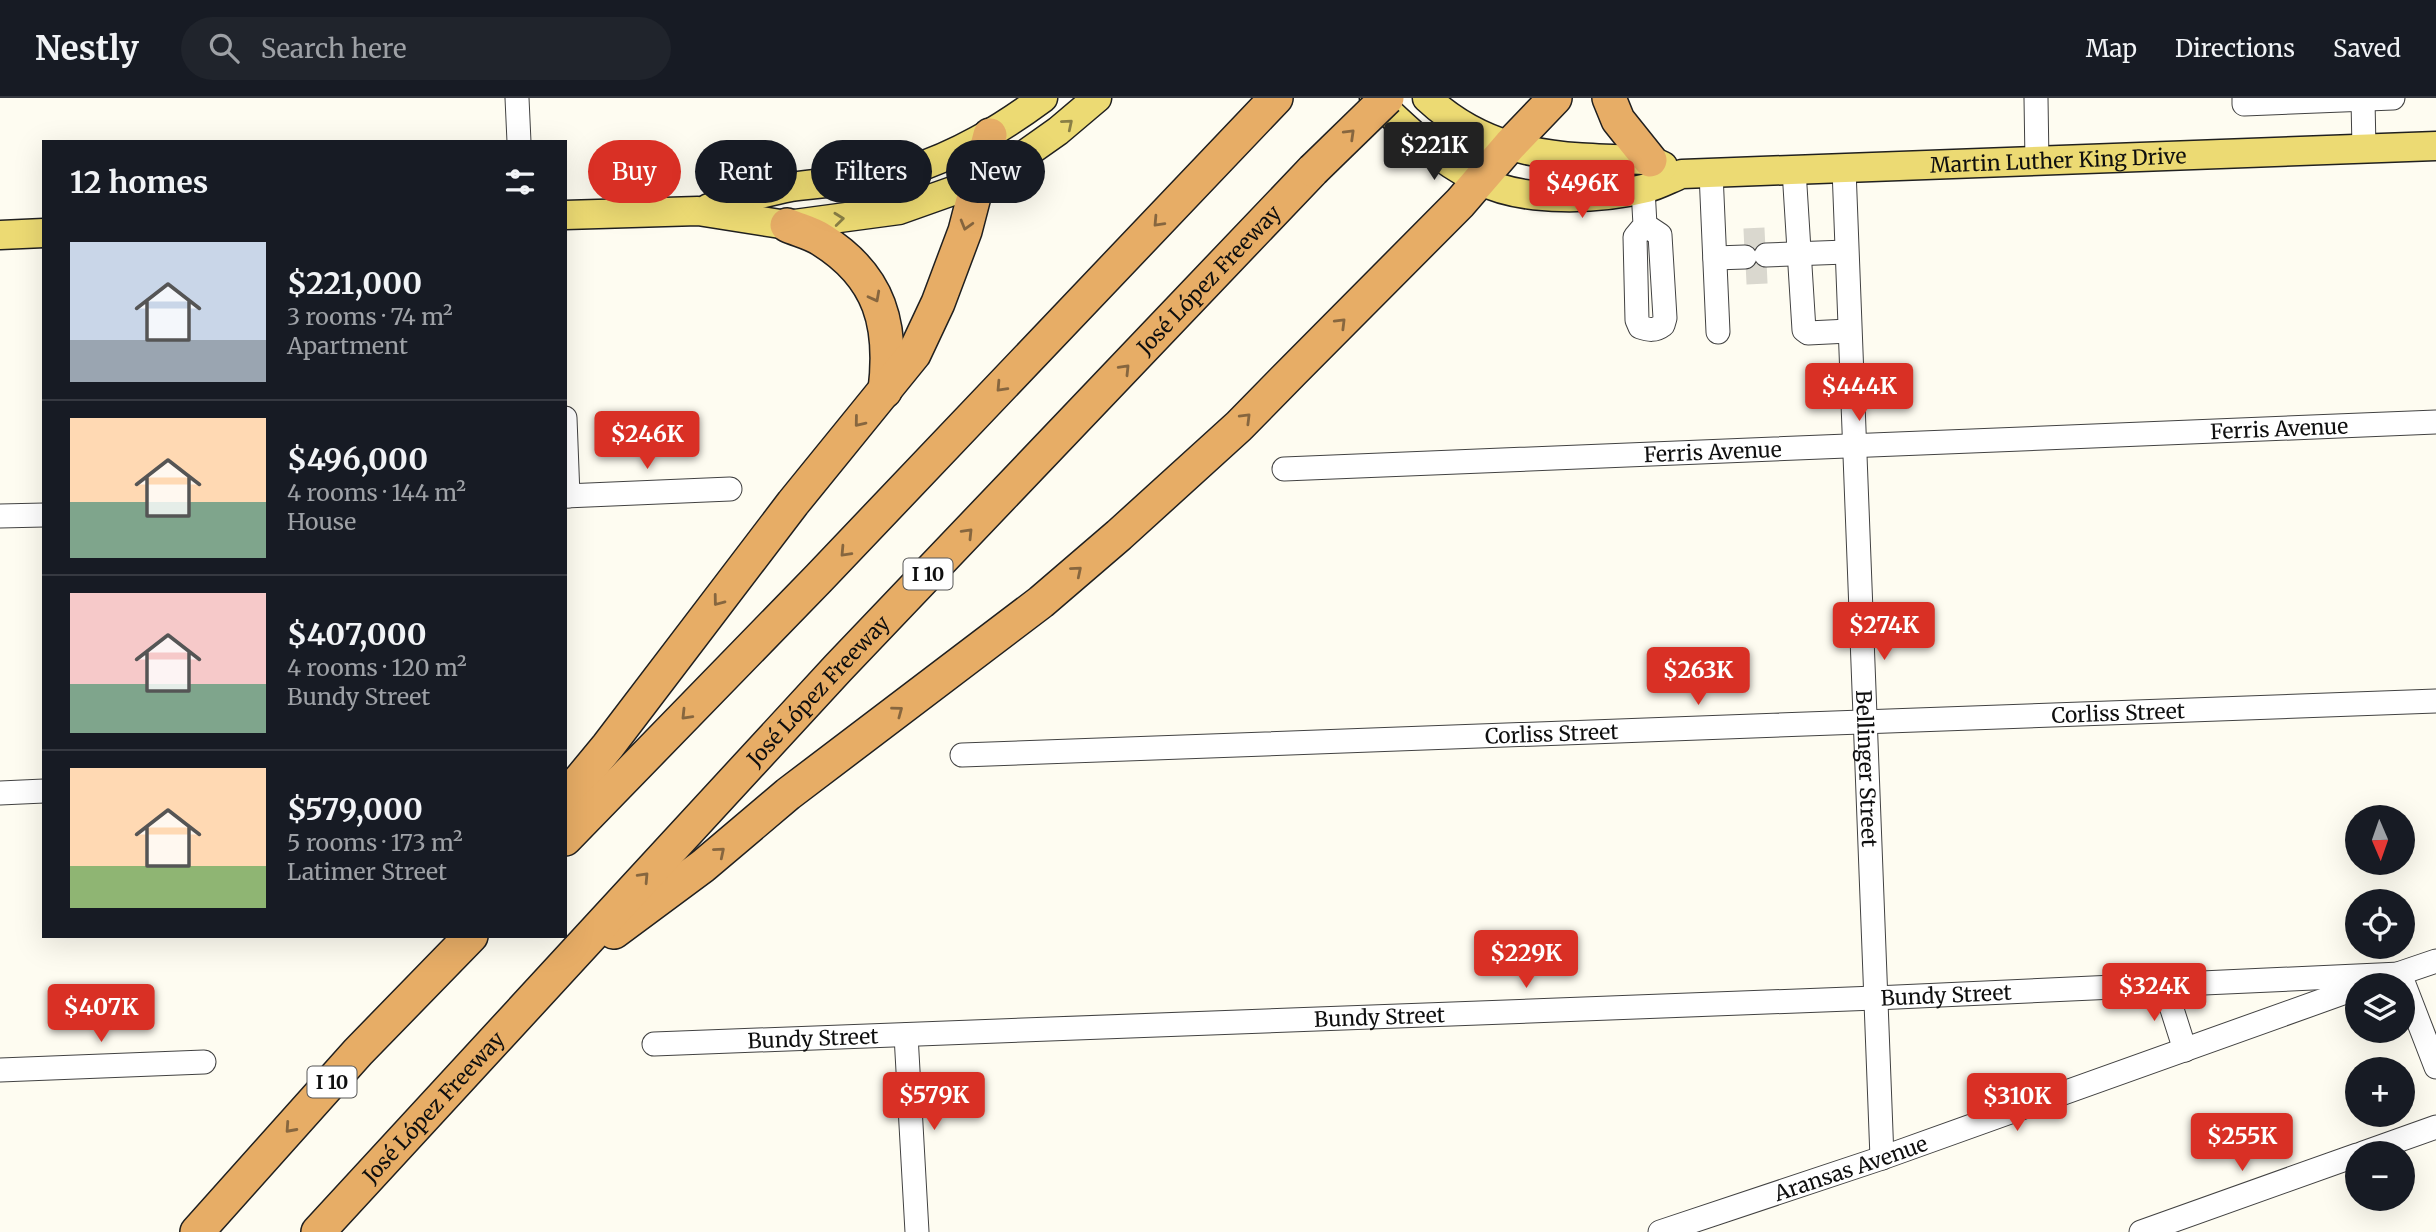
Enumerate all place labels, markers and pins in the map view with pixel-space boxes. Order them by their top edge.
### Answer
pin: $221K [1385,122,1483,182]
pin: $496K [1533,160,1631,220]
pin: $444K [1810,364,1908,423]
pin: $246K [598,412,696,471]
pin: $274K [1835,602,1933,662]
pin: $263K [1649,648,1747,707]
pin: $229K [1477,930,1575,990]
pin: $324K [2105,964,2203,1023]
pin: $407K [52,984,150,1044]
pin: $579K [885,1072,983,1132]
pin: $310K [1968,1074,2066,1133]
pin: $255K [2193,1114,2291,1173]

